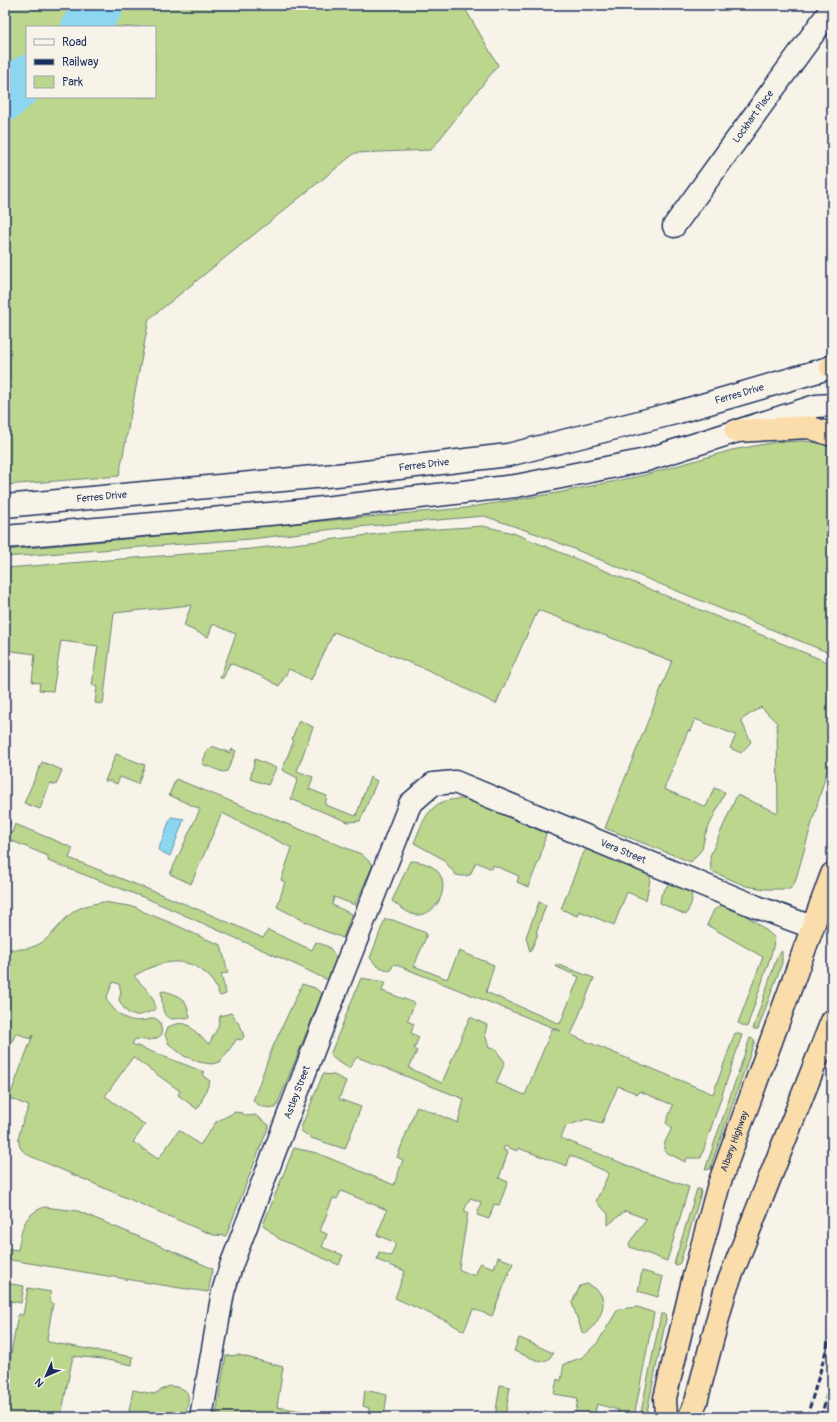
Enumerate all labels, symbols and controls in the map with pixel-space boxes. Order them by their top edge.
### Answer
legend [26,26,156,98]
text: Road [62,35,87,50]
text: Railway [62,55,98,70]
text: Park [62,75,83,90]
street label: Lockhart Place [730,88,776,145]
street label: Ferres Drive [714,381,766,407]
street label: Ferres Drive [398,456,450,474]
street label: Ferres Drive [76,489,127,505]
street label: Vera Street [598,837,649,867]
street label: Astley Street [282,1063,313,1121]
street label: Albany Highway [718,1109,751,1173]
north arrow [26,1356,66,1396]
text: N [32,1375,47,1390]

